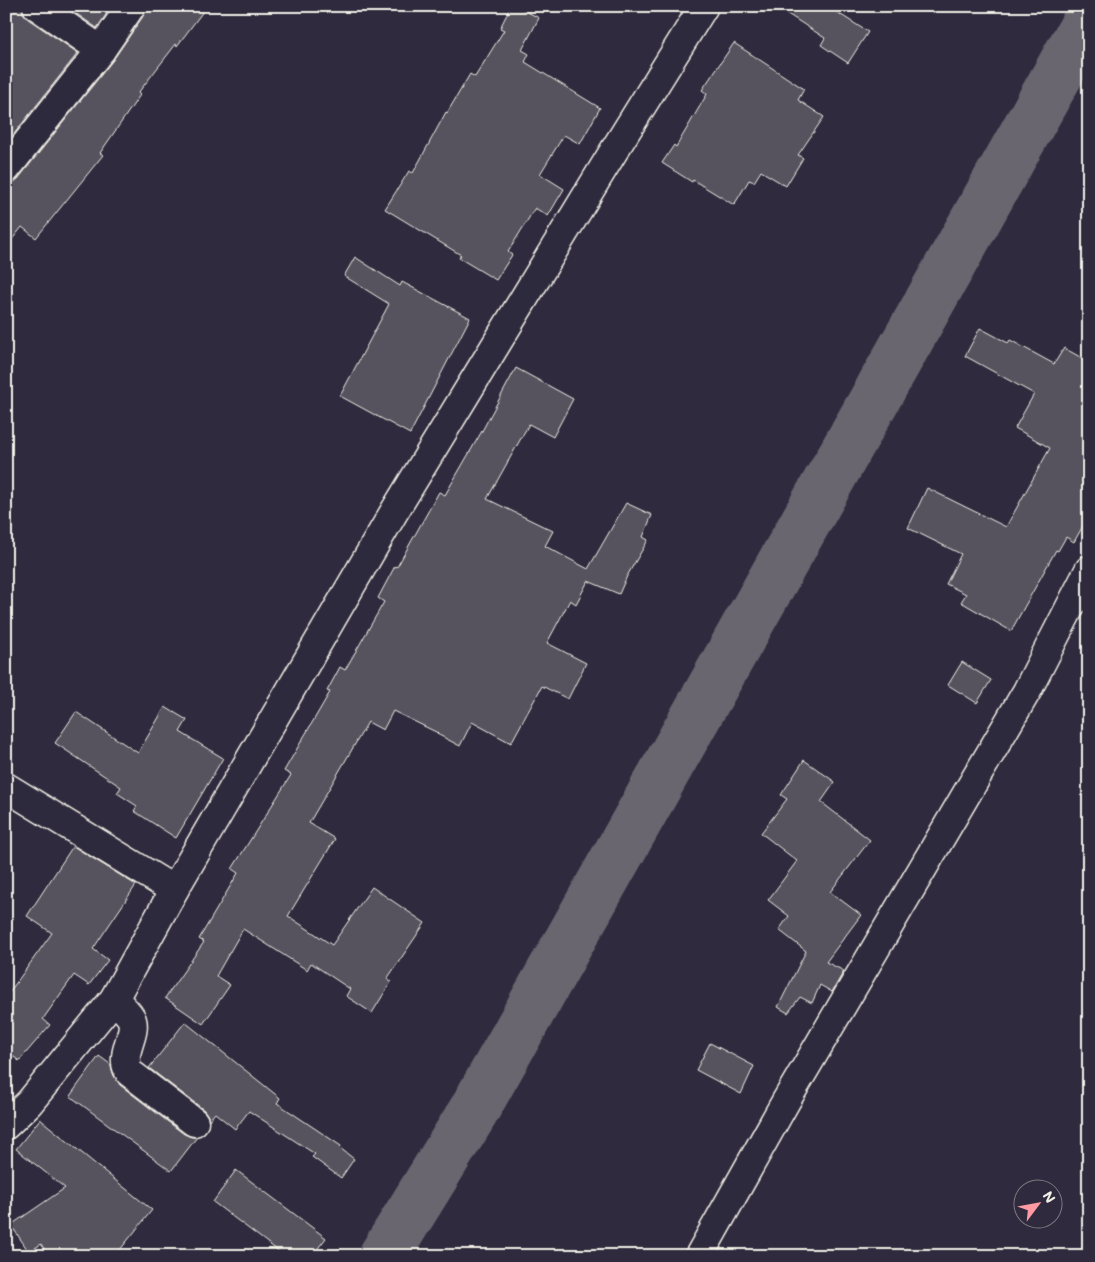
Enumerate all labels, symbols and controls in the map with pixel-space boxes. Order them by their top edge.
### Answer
north arrow [1012,1180,1062,1230]
text: N [1039,1187,1060,1206]

